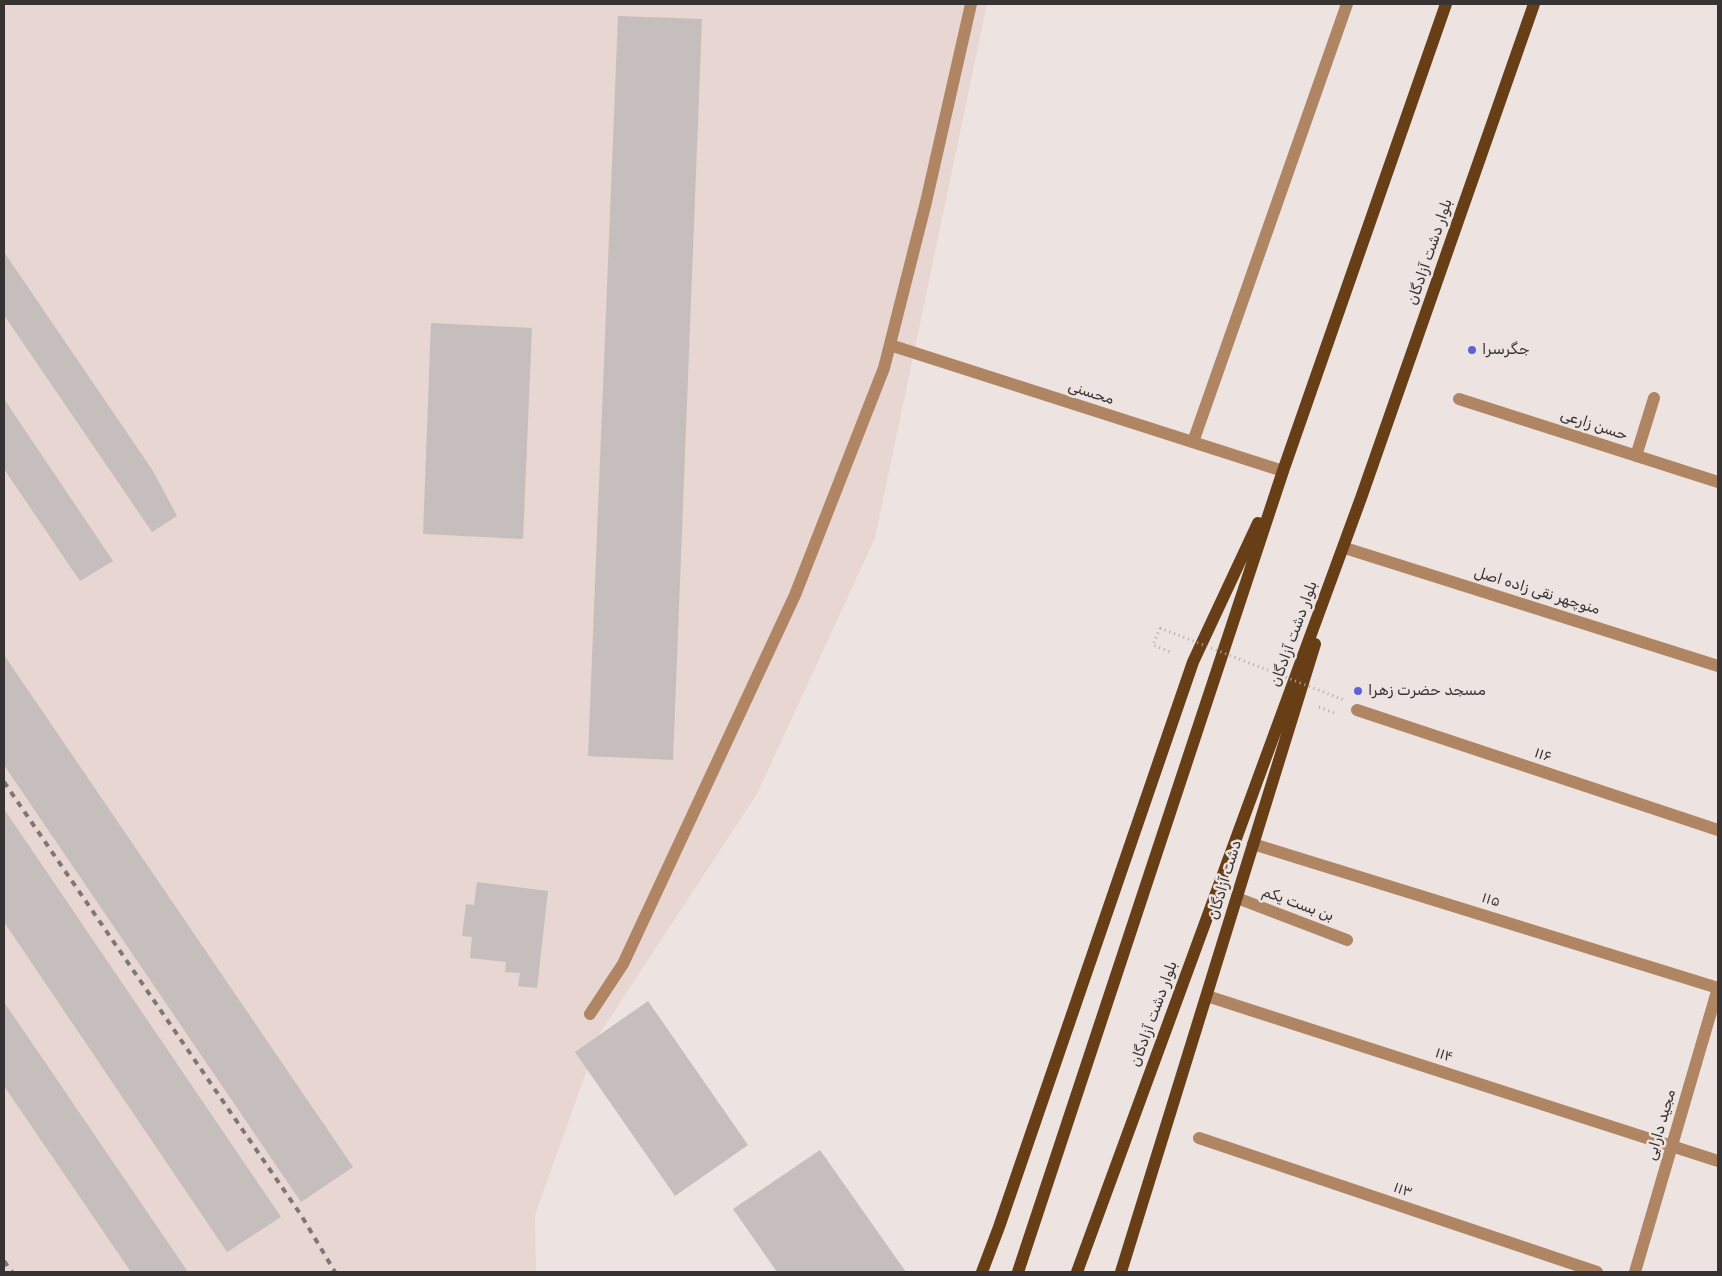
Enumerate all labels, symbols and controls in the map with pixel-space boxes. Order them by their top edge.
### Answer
street label: بلوار دشت آزادگان [1403,197,1457,307]
place label: جگرسرا [1482,341,1529,359]
marker: جگرسرا [1466,344,1478,356]
street label: محسنی [1066,377,1116,409]
street label: حسن زارعی [1558,406,1630,444]
street label: منوچهر نقی‌ زاده اصل [1472,563,1602,619]
street label: بلوار دشت آزادگان [1267,579,1321,689]
place label: مسجد حضرت زهرا [1368,682,1486,700]
marker: مسجد حضرت زهرا [1352,685,1364,697]
street label: ۱۱۶ [1532,744,1554,766]
street label: دشت آزادگان [1204,838,1246,922]
street label: بن بست یکم [1260,883,1336,925]
street label: ۱۱۵ [1479,889,1503,911]
street label: بلوار دشت آزادگان [1127,959,1181,1069]
street label: ۱۱۴ [1433,1044,1455,1066]
street label: مجید دارابی [1642,1087,1680,1163]
street label: ۱۱۳ [1391,1178,1415,1202]

